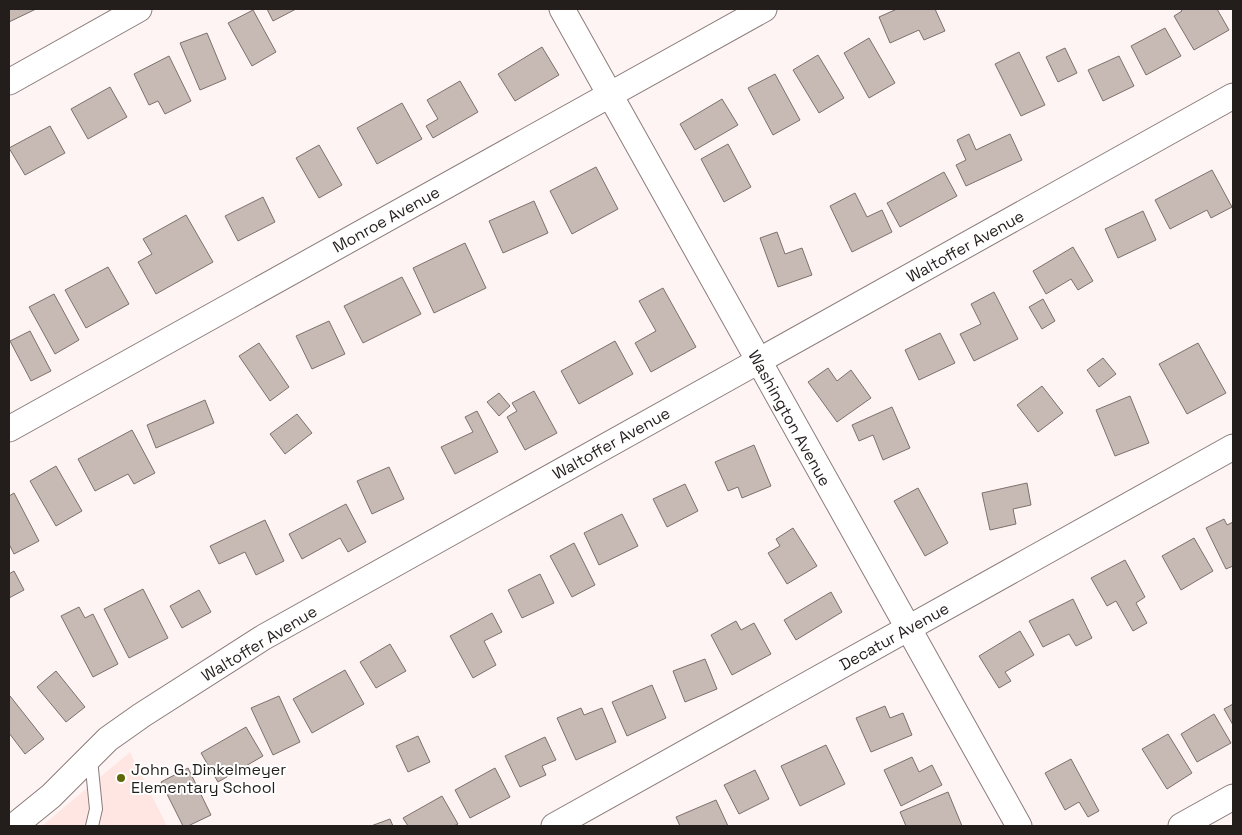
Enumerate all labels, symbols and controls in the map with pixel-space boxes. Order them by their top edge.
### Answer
street label: Monroe Avenue [329,181,443,257]
street label: Waltoffer Avenue [903,205,1028,287]
street label: Washington Avenue [743,347,836,490]
street label: Waltoffer Avenue [549,402,674,484]
street label: Decatur Avenue [836,598,953,675]
street label: Waltoffer Avenue [198,601,321,686]
place label: John G. Dinkelmeyer Elementary School [131,759,286,798]
marker: John G. Dinkelmeyer Elementary School [115,772,127,784]

